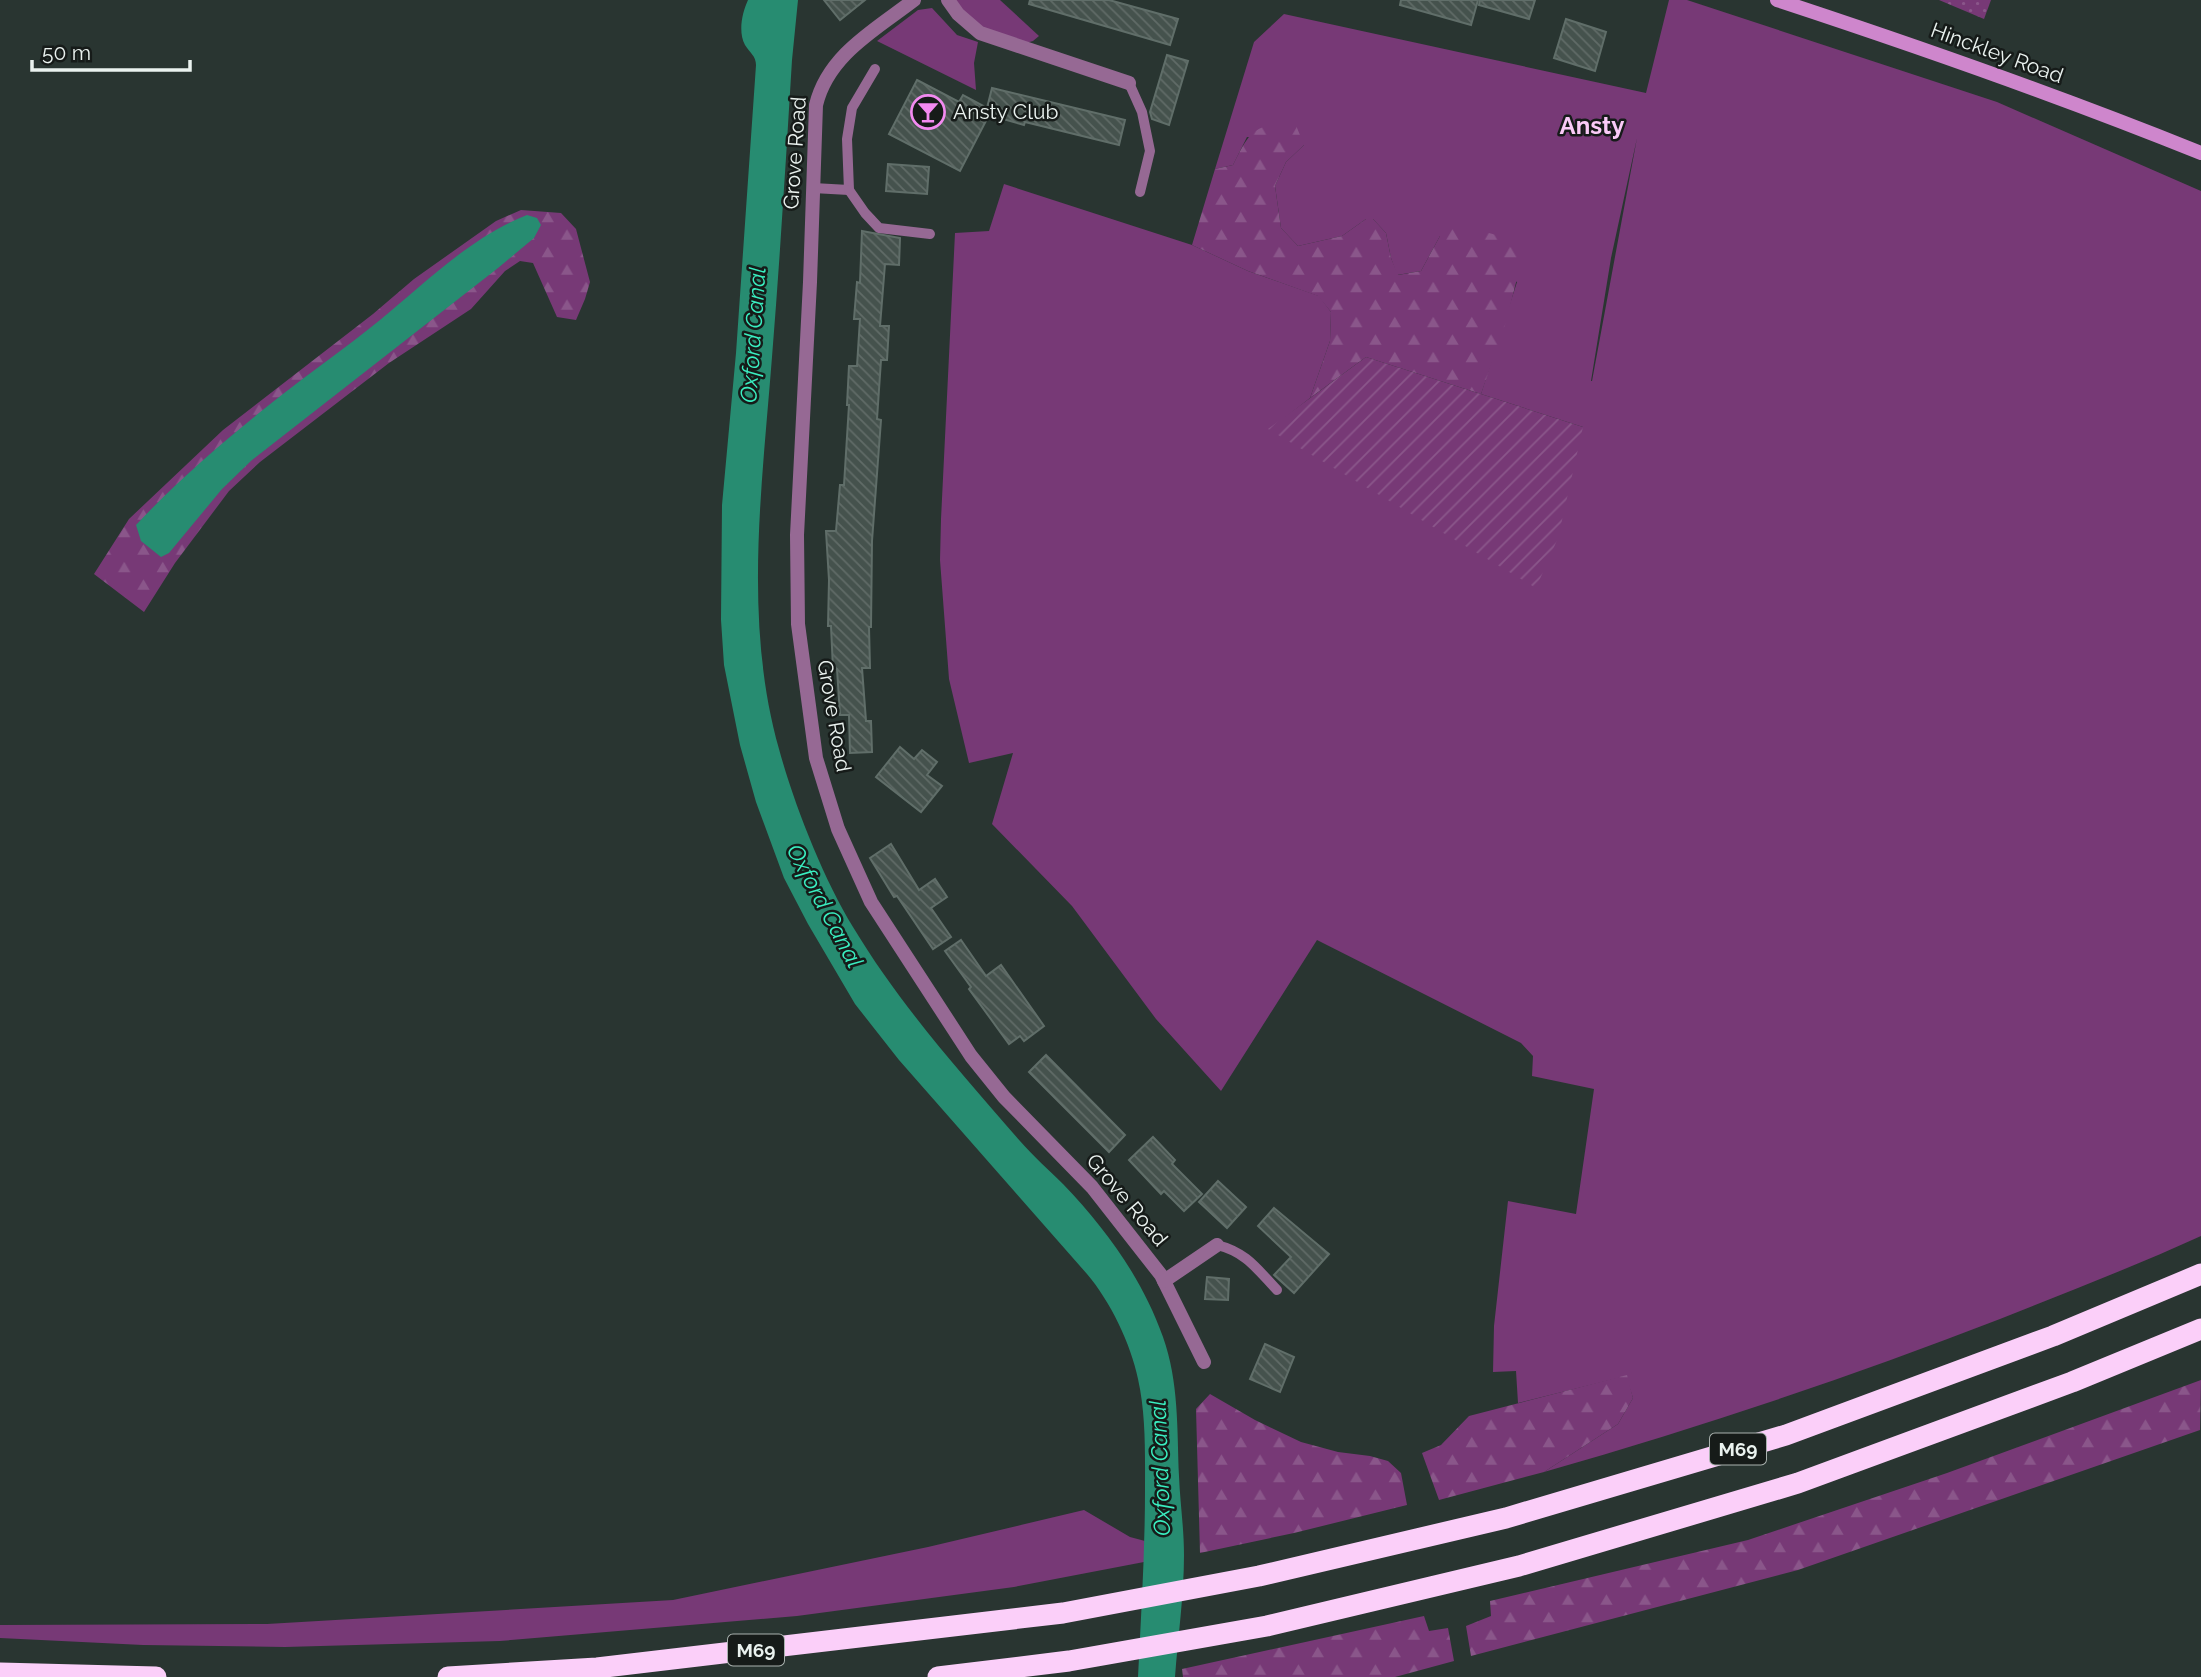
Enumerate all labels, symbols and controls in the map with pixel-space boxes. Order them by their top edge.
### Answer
street label: Hinckley Road [1927,17,2067,88]
scale bar [32,28,189,72]
text: 50 m [42,40,91,65]
bar icon: Ansty Club [909,93,947,131]
street label: Grove Road [778,96,811,210]
place label: Ansty Club [953,99,1058,124]
district label: Ansty [1560,111,1624,140]
water label: Oxford Canal [734,266,771,404]
street label: Grove Road [812,658,857,774]
water label: Oxford Canal [782,839,869,972]
street label: Grove Road [1081,1148,1173,1251]
water label: Oxford Canal [1144,1399,1175,1537]
road number: M69 [1710,1434,1766,1464]
road number: M69 [728,1634,784,1666]

